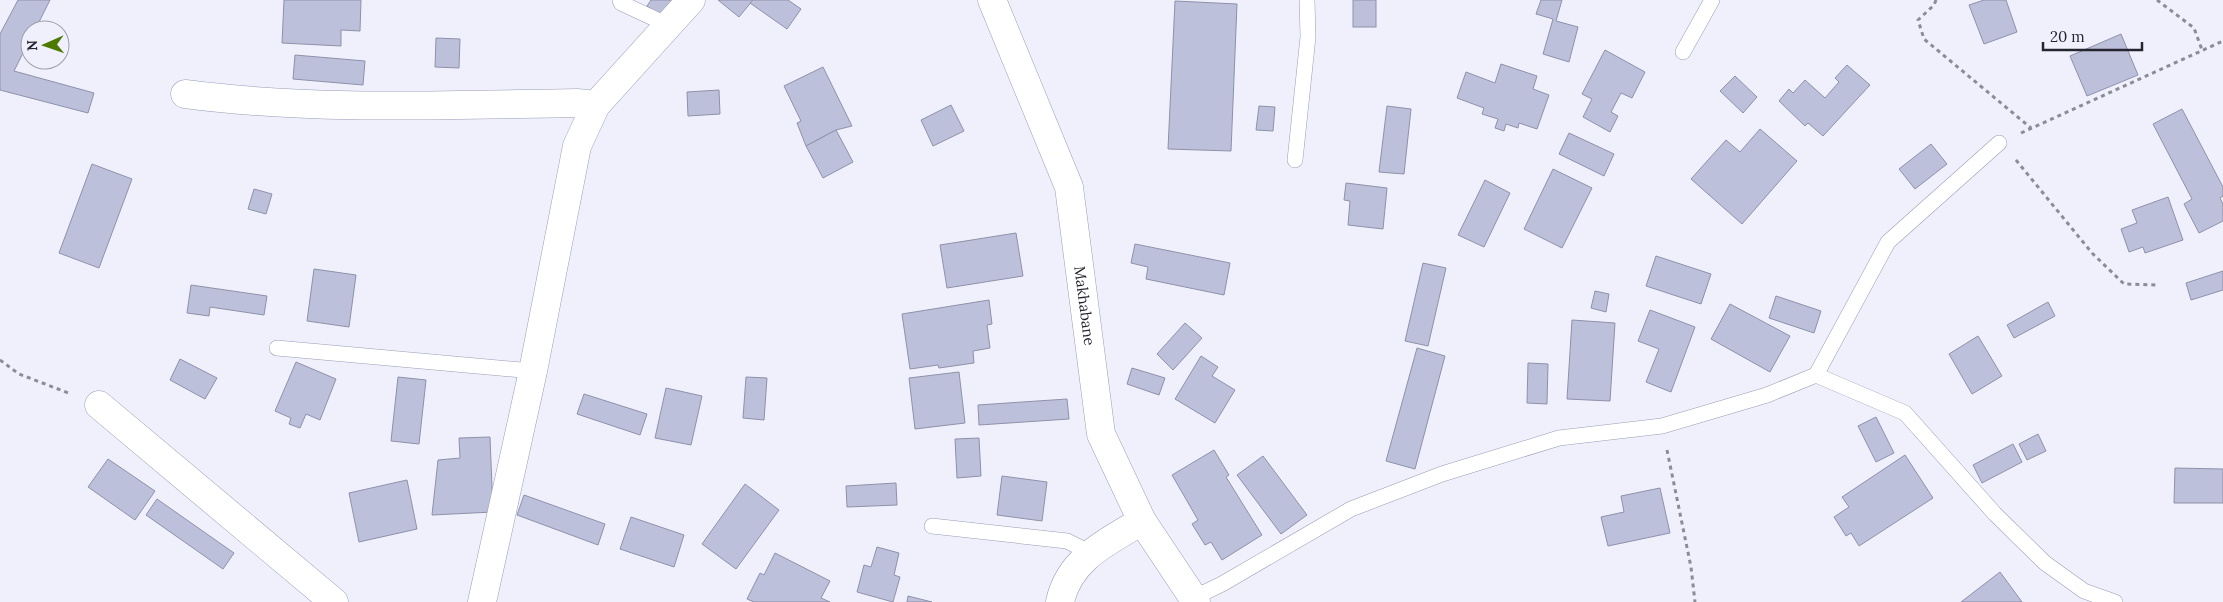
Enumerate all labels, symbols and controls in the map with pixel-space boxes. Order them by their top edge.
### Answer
north arrow [20,20,70,70]
scale bar [2043,20,2142,52]
text: 20 m [2050,27,2085,46]
text: N [23,40,41,51]
street label: Makhabane [1070,265,1099,347]

